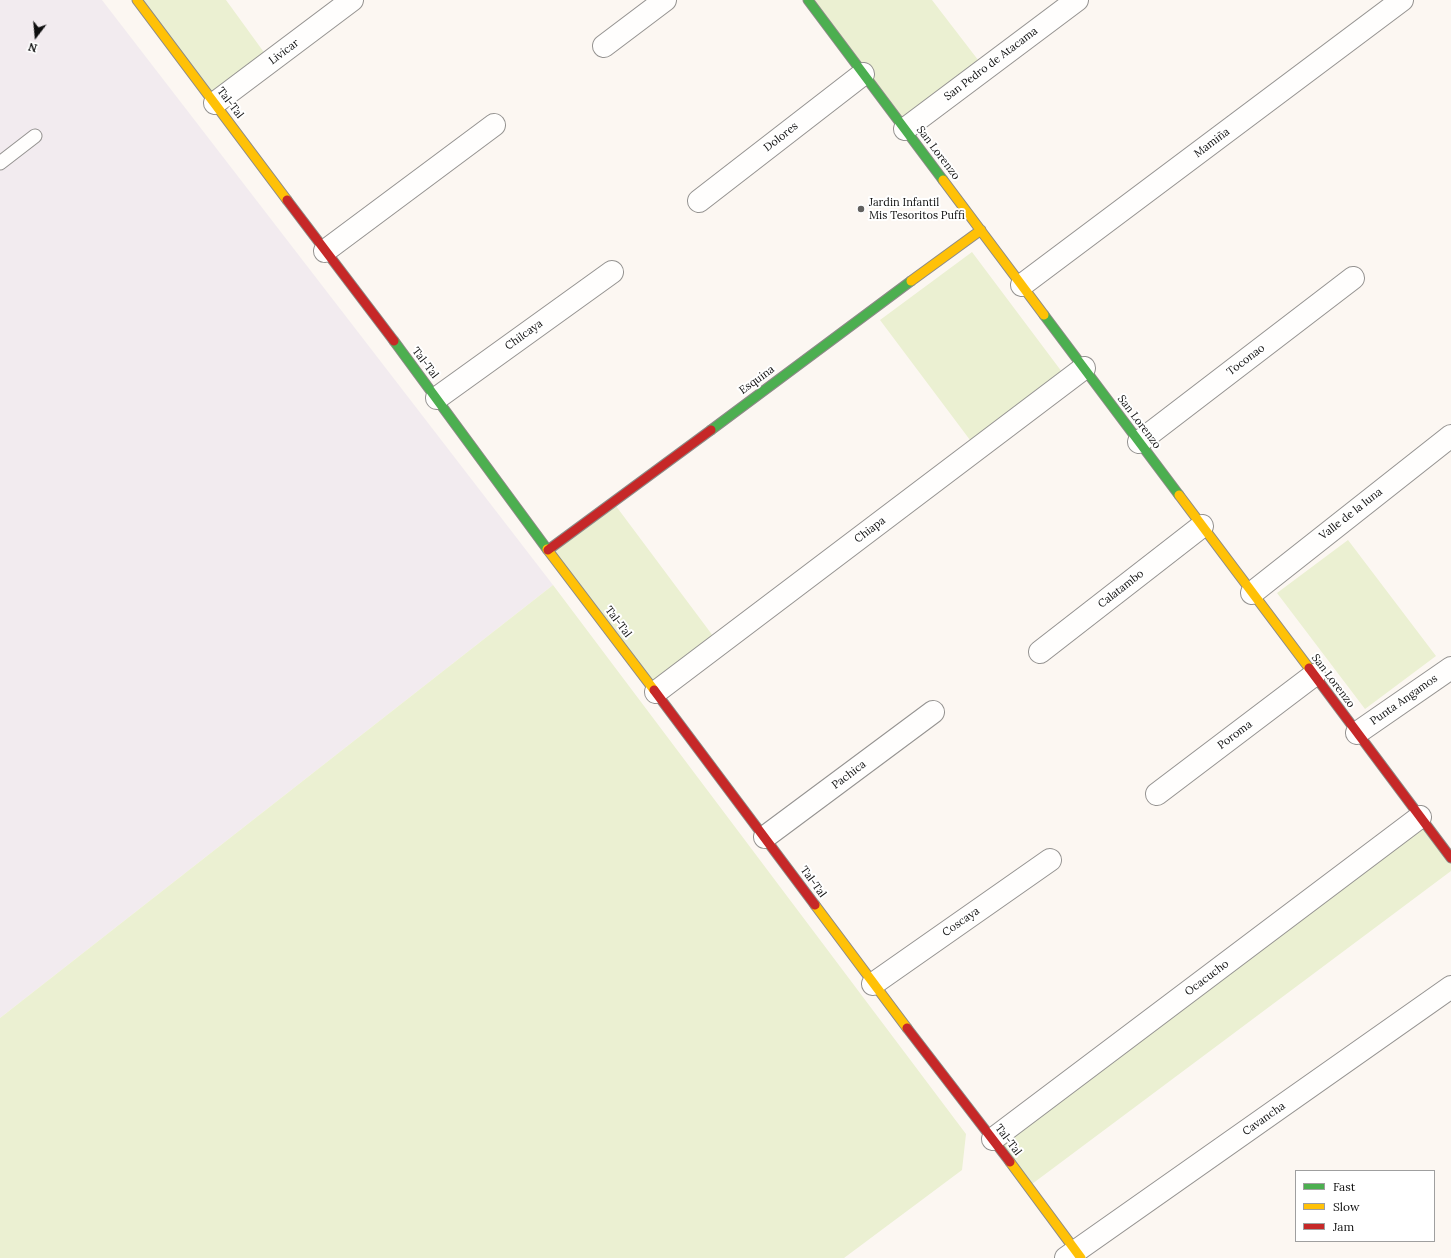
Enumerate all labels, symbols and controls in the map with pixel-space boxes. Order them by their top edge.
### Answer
north arrow [16,16,56,56]
street label: San Pedro de Atacama [942,25,1040,103]
street label: Livicar [266,36,302,68]
text: N [27,40,39,55]
street label: Tal-Tal [214,85,246,121]
street label: Dolores [761,120,801,154]
street label: San Lorenzo [914,124,962,182]
street label: Mamiña [1192,125,1232,161]
place label: Jardin Infantil Mis Tesoritos Puffi [869,196,965,222]
marker: Jardin Infantil Mis Tesoritos Puffi [856,204,866,214]
street label: Chilcaya [503,317,545,353]
street label: Toconao [1224,342,1268,378]
street label: Tal-Tal [409,345,441,381]
street label: Esquina [737,363,777,397]
street label: San Lorenzo [1115,393,1163,451]
street label: Valle de la luna [1317,485,1385,543]
street label: Chiapa [852,514,888,546]
street label: Calatambo [1095,567,1147,611]
street label: Tal-Tal [602,604,634,640]
street label: San Lorenzo [1309,652,1357,710]
street label: Punta Angamos [1368,672,1440,728]
street label: Poroma [1215,718,1255,752]
street label: Pachica [829,758,869,792]
street label: Tal-Tal [797,864,829,900]
street label: Coscaya [940,905,982,939]
street label: Ocacucho [1182,957,1232,999]
street label: Cavancha [1240,1099,1288,1139]
street label: Tal-Tal [992,1122,1024,1158]
legend [1295,1170,1435,1242]
text: Fast [1333,1179,1356,1194]
text: Slow [1333,1199,1360,1214]
text: Jam [1333,1219,1354,1234]

